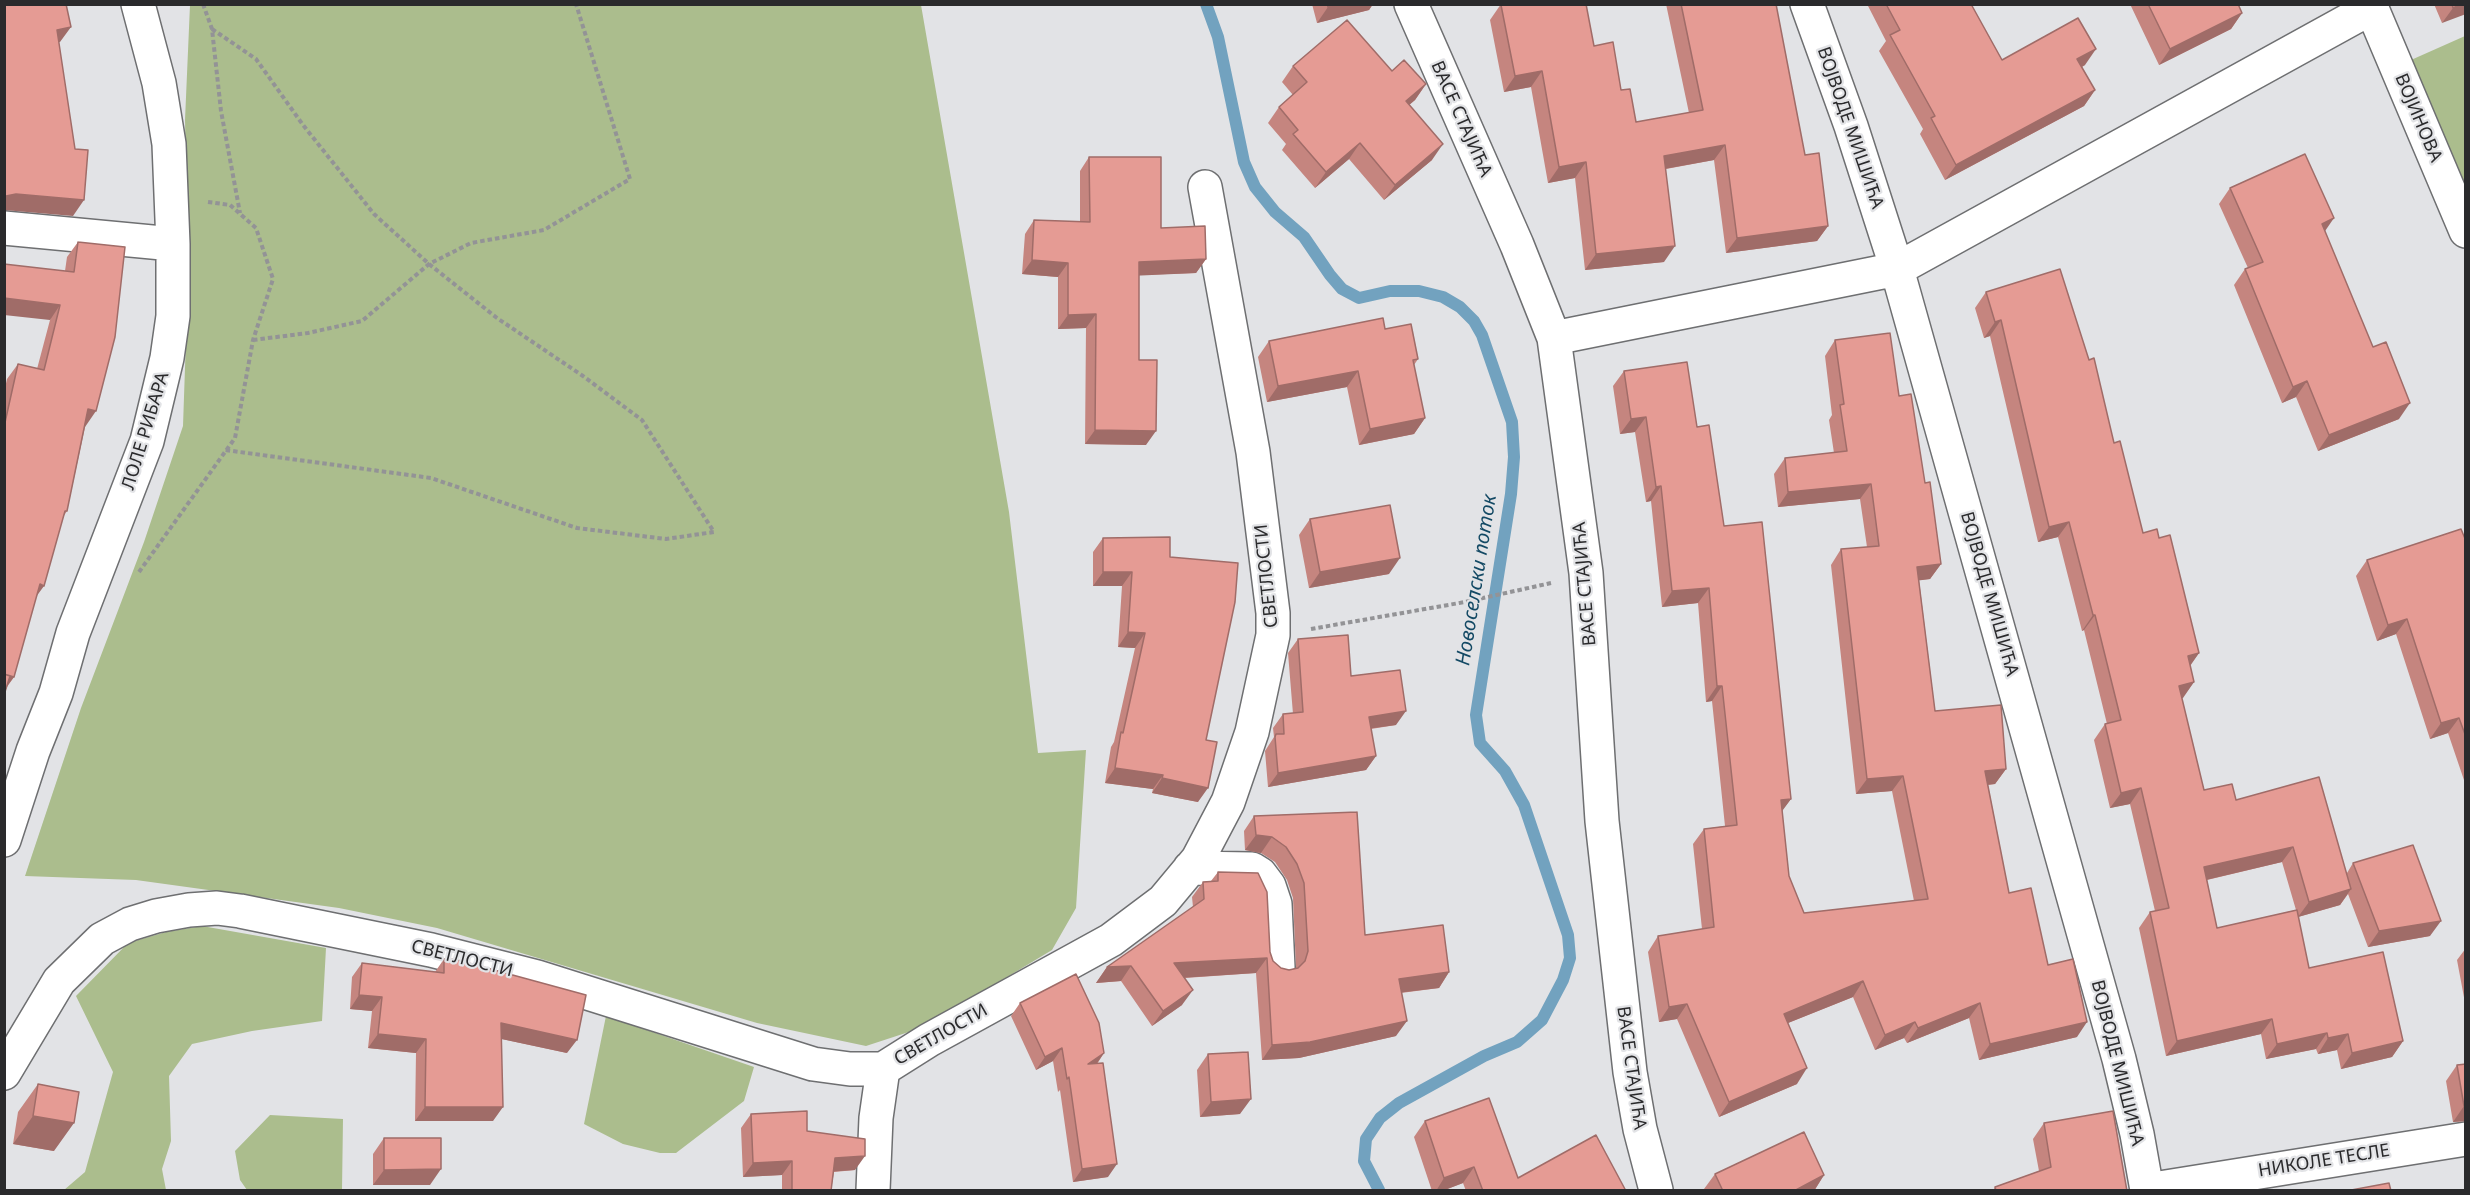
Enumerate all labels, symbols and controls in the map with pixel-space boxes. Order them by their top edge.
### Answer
street label: ВОЈВОДЕ МИШИЋА [1812,44,1888,212]
street label: ВАСЕ СТАЈИЋА [1426,58,1496,180]
street label: ВОЈИНОВА [2390,70,2446,166]
street label: ЛОЛЕ РИБАРА [118,370,174,492]
water label: Новоселски поток [1452,493,1502,667]
street label: ВОЈВОДЕ МИШИЋА [1955,509,2023,679]
street label: ВАСЕ СТАЈИЋА [1569,521,1601,647]
street label: СВЕТЛОСТИ [1251,523,1283,629]
street label: СВЕТЛОСТИ [409,936,515,982]
street label: ВОЈВОДЕ МИШИЋА [2086,978,2148,1148]
street label: СВЕТЛОСТИ [890,1000,992,1070]
street label: ВАСЕ СТАЈИЋА [1612,1005,1650,1131]
street label: НИКОЛЕ ТЕСЛЕ [2257,1140,2391,1182]

